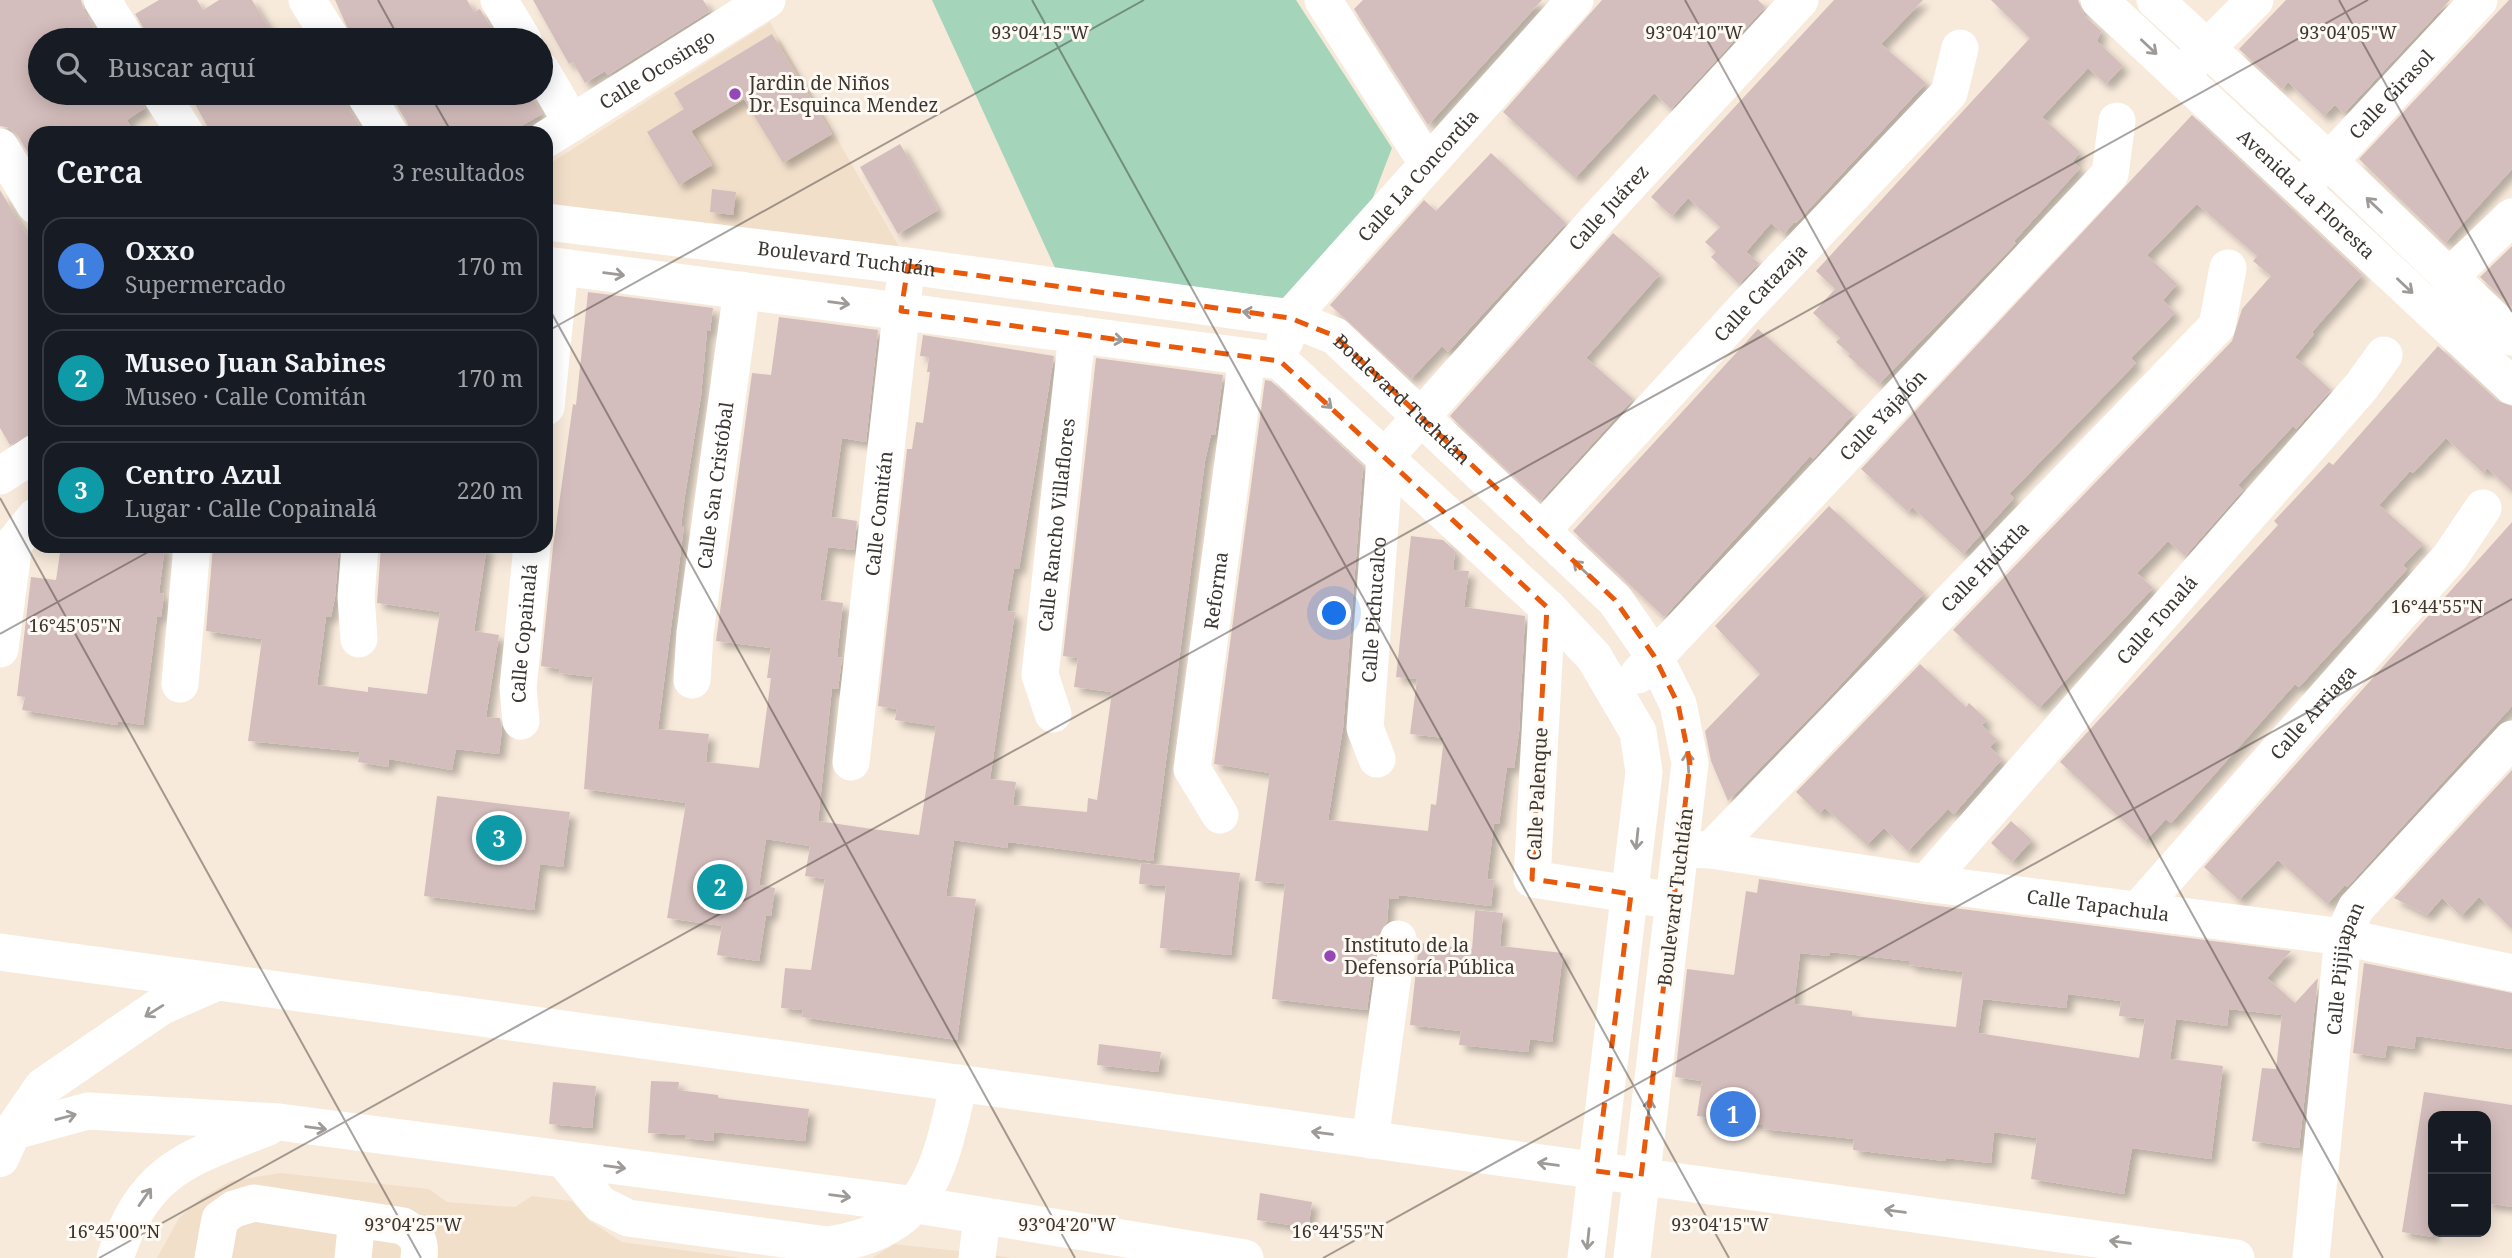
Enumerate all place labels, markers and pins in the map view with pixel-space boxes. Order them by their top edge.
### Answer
place label: Jardin de Niños Dr. Esquinca Mendez [748,70,938,118]
marker: Jardin de Niños Dr. Esquinca Mendez [727,86,743,102]
pin: 3 [476,812,522,864]
pin: 2 [697,861,743,913]
place label: Instituto de la Defensoría Pública [1344,932,1515,980]
marker: Instituto de la Defensoría Pública [1322,948,1338,964]
pin: 1 [1710,1088,1756,1140]

